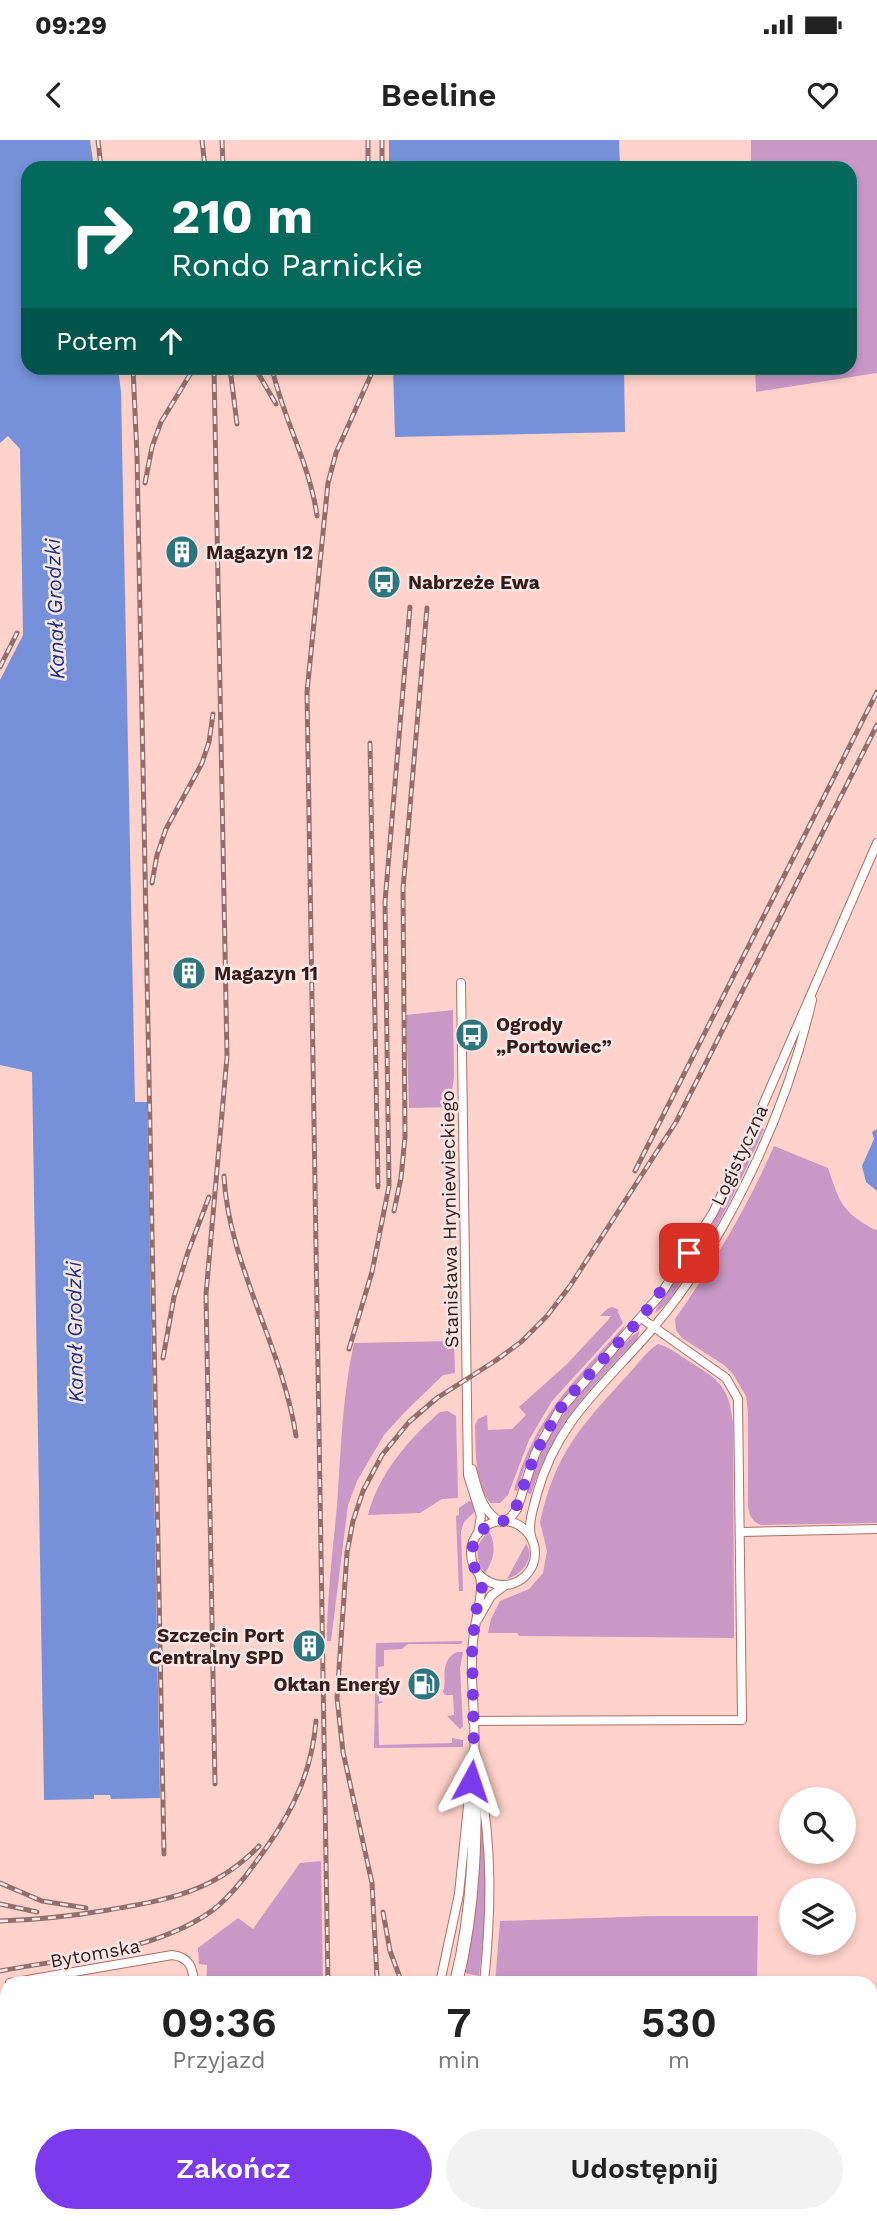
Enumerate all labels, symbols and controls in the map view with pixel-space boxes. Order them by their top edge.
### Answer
text: 09:29 [35,10,107,40]
icon: back [35,76,73,114]
text: Beeline [380,76,497,114]
icon: heart [804,76,842,114]
text: 210 m [171,187,313,245]
icon: right [56,189,147,280]
text: Rondo Parnickie [171,246,423,284]
icon: ahead [152,322,190,360]
text: Potem [56,326,138,356]
building icon: Magazyn 12 [163,533,201,571]
water label: Kanał Grodzki [40,538,69,680]
place label: Magazyn 12 [206,541,313,564]
bus stop icon: Nabrzeże Ewa [365,563,403,601]
place label: Nabrzeże Ewa [408,571,540,594]
building icon: Magazyn 11 [170,954,208,992]
place label: Magazyn 11 [214,962,318,985]
place label: Ogrody „Portowiec” [496,1013,612,1058]
bus stop icon: Ogrody „Portowiec” [453,1016,491,1054]
street label: Stanisława Hryniewieckiego [436,1090,463,1348]
street label: Logistyczna [706,1101,773,1209]
pin [659,1223,719,1283]
icon: arrive [670,1234,708,1272]
water label: Kanał Grodzki [61,1261,88,1403]
place label: Szczecin Port Centralny SPD [149,1624,285,1669]
building icon: Szczecin Port Centralny SPD [290,1627,328,1665]
fuel station icon: Oktan Energy [405,1665,443,1703]
place label: Oktan Energy [273,1673,400,1696]
position arrow [434,1744,508,1818]
map controls [779,1787,856,1955]
button: search [779,1787,856,1864]
button: layers [779,1878,856,1955]
street label: Bytomska [48,1934,142,1973]
text: 09:36 [161,1998,277,2047]
text: 7 [446,1998,471,2047]
text: 530 [641,1998,717,2047]
text: Przyjazd [172,2047,265,2074]
text: min [438,2047,480,2074]
text: m [668,2047,690,2074]
button: Zakończ [35,2129,432,2209]
button: Udostępnij [446,2129,843,2209]

